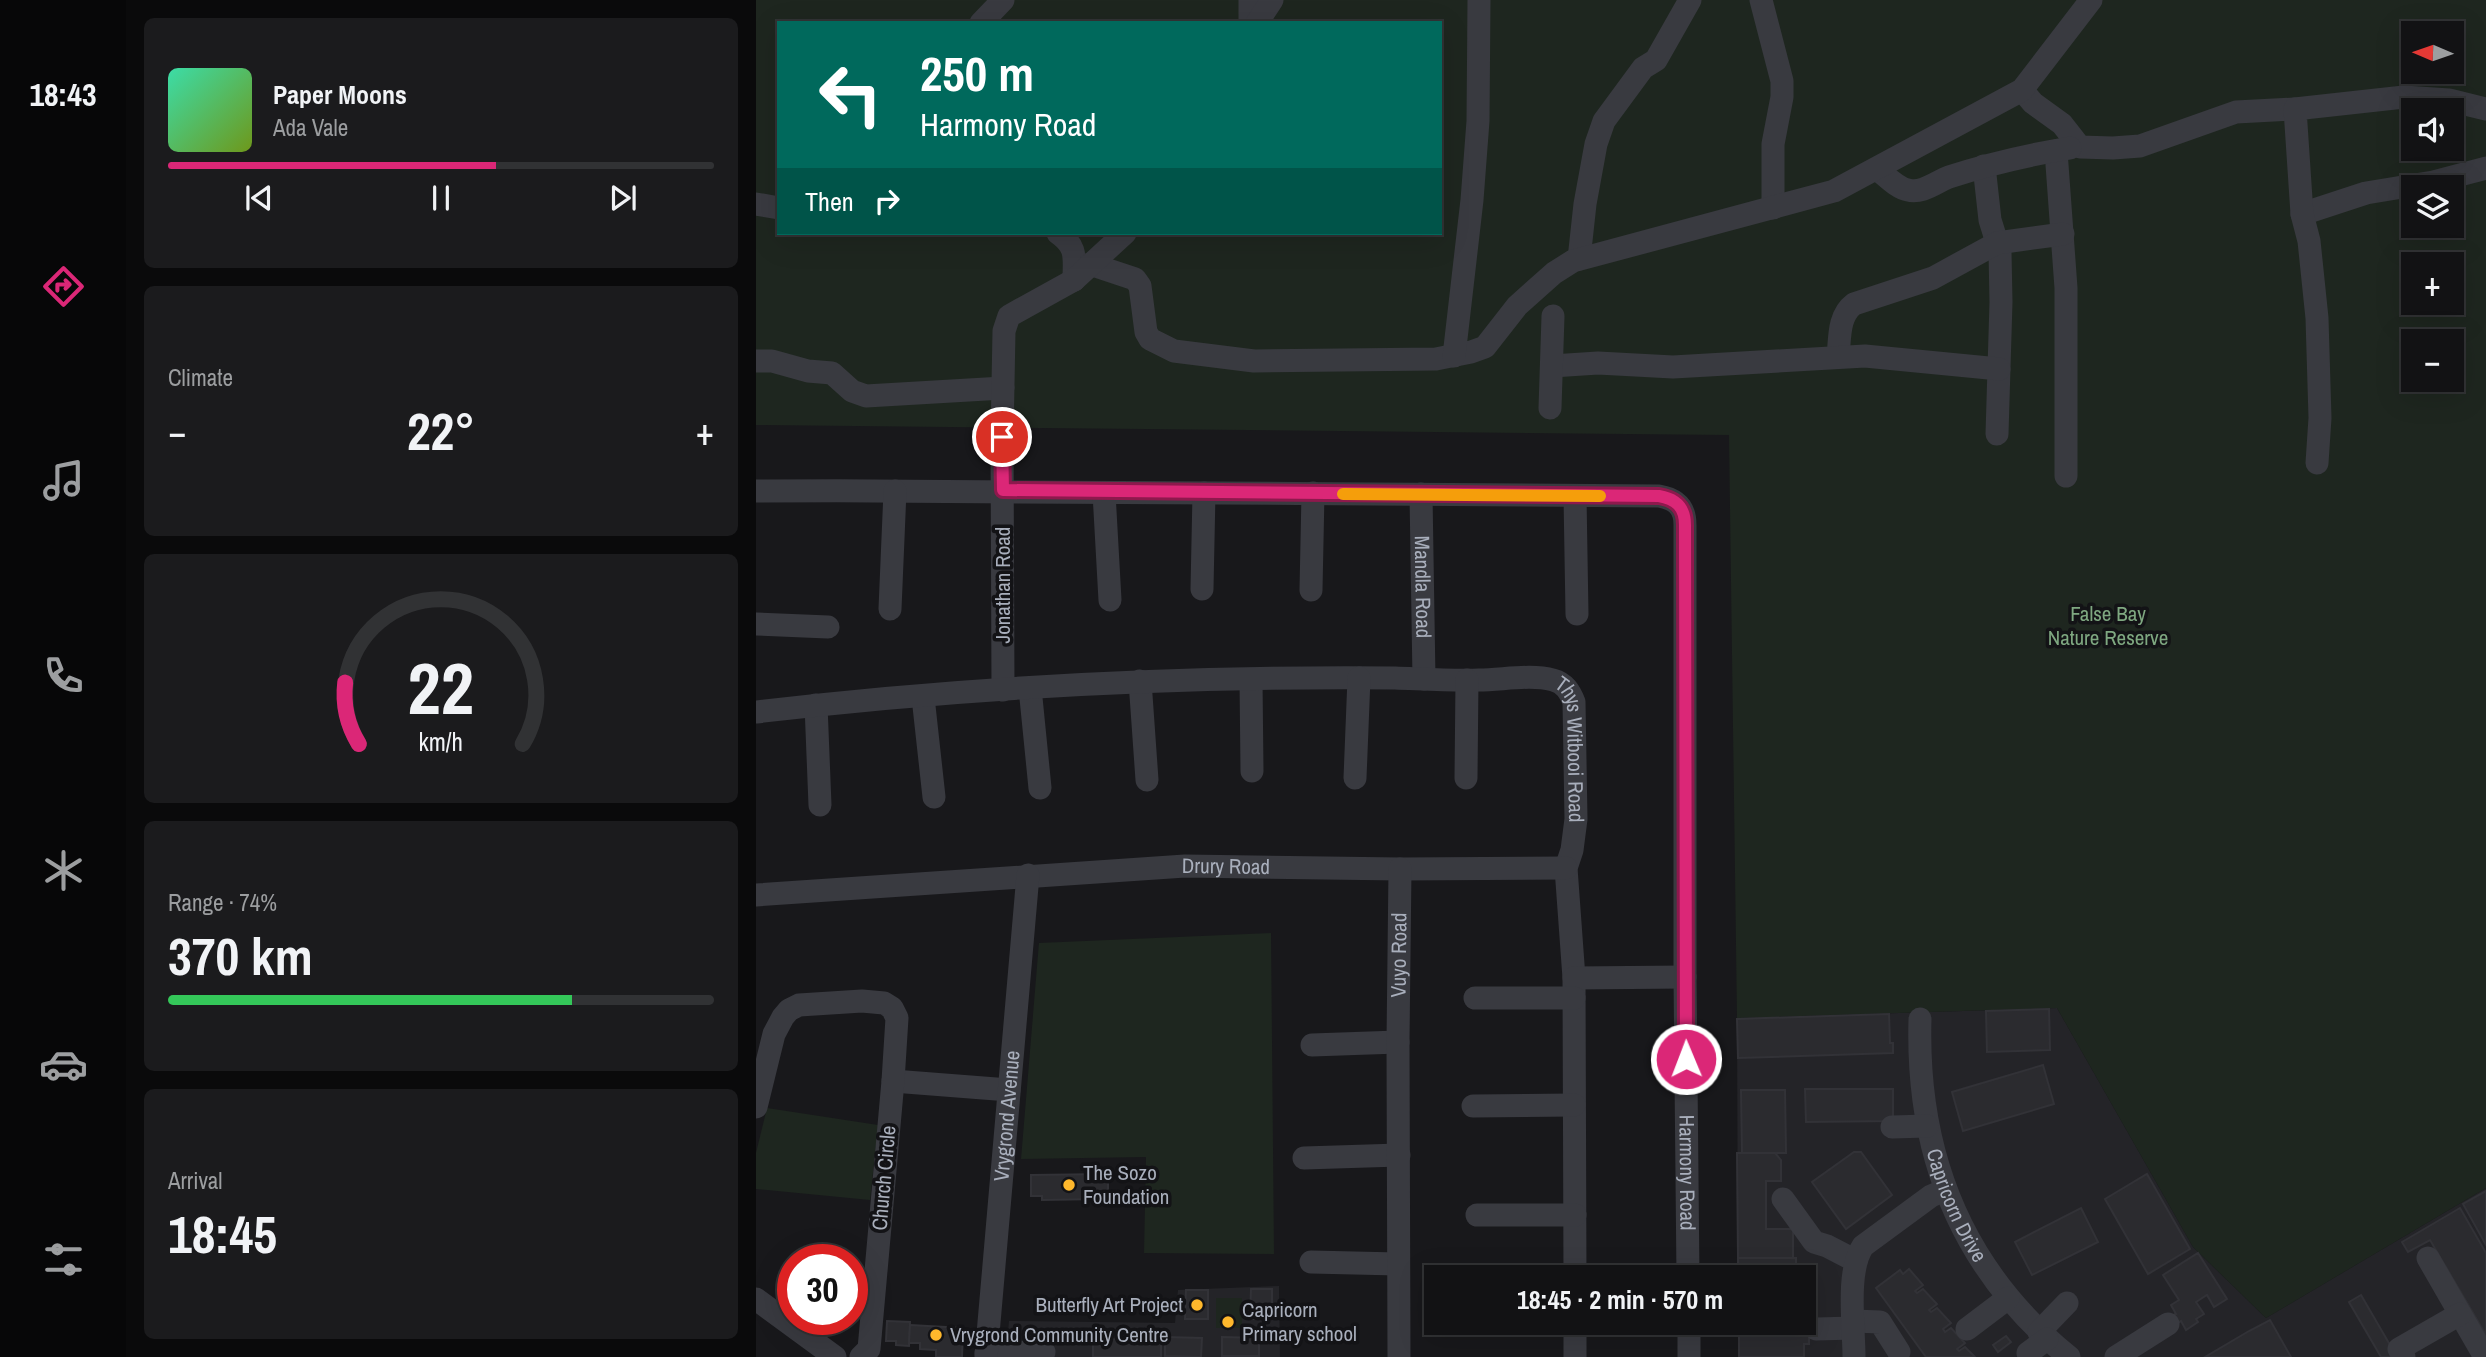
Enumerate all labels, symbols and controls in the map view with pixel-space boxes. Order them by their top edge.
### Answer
north arrow [2401,21,2464,84]
map controls [2401,21,2464,392]
text: 250 m [920,40,1034,106]
icon: left [805,49,896,140]
text: 18:43 [29,73,97,116]
text: Paper Moons [273,77,407,112]
button: sound [2401,98,2464,161]
text: Harmony Road [920,103,1096,146]
text: Ada Vale [273,112,348,143]
button: layers [2401,175,2464,238]
icon: previous [240,179,278,217]
icon: pause [422,179,460,217]
icon: next [604,179,642,217]
icon: right [868,182,906,220]
text: Then [805,184,854,219]
button: + [2401,252,2464,315]
icon: directions [39,262,88,311]
button: − [2401,329,2464,392]
text: Climate [168,362,233,393]
text: 22° [407,396,475,466]
text: − [168,406,186,457]
text: + [696,406,714,457]
pin [972,407,1032,467]
icon: arrive [983,418,1021,456]
icon: music [39,456,88,505]
street label: Jonathan Road [988,527,1017,643]
street label: Mandla Road [1408,536,1438,638]
park label: False Bay Nature Reserve [2048,599,2168,652]
text: 22 [408,640,474,738]
icon: phone [39,651,88,700]
street label: Thys Witbooi Road [1549,669,1591,823]
text: km/h [419,725,463,759]
icon: climate [39,846,88,895]
street label: Drury Road [1182,851,1270,881]
text: Range · 74% [168,887,277,918]
street label: Vuyo Road [1384,913,1413,997]
text: 370 km [168,921,313,991]
position arrow [1649,1022,1723,1096]
icon: car [39,1040,88,1089]
street label: Vrygrond Avenue [986,1049,1027,1183]
street label: Harmony Road [1672,1115,1703,1231]
street label: Church Circle [864,1124,903,1232]
street label: Capricorn Drive [1920,1145,1994,1268]
place label: The Sozo Foundation [1083,1158,1169,1211]
text: Arrival [168,1165,223,1196]
marker: The Sozo Foundation [1061,1177,1077,1193]
text: 18:45 [168,1199,277,1269]
icon: filters [39,1235,88,1284]
speed limit sign: 30 [777,1244,868,1335]
text: 18:45 · 2 min · 570 m [1517,1282,1723,1317]
place label: Butterfly Art Project [1036,1290,1183,1319]
place label: Capricorn Primary school [1242,1295,1357,1348]
marker: Butterfly Art Project [1189,1297,1205,1313]
marker: Capricorn Primary school [1220,1314,1236,1330]
place label: Vrygrond Community Centre [950,1320,1169,1349]
marker: Vrygrond Community Centre [928,1327,944,1343]

